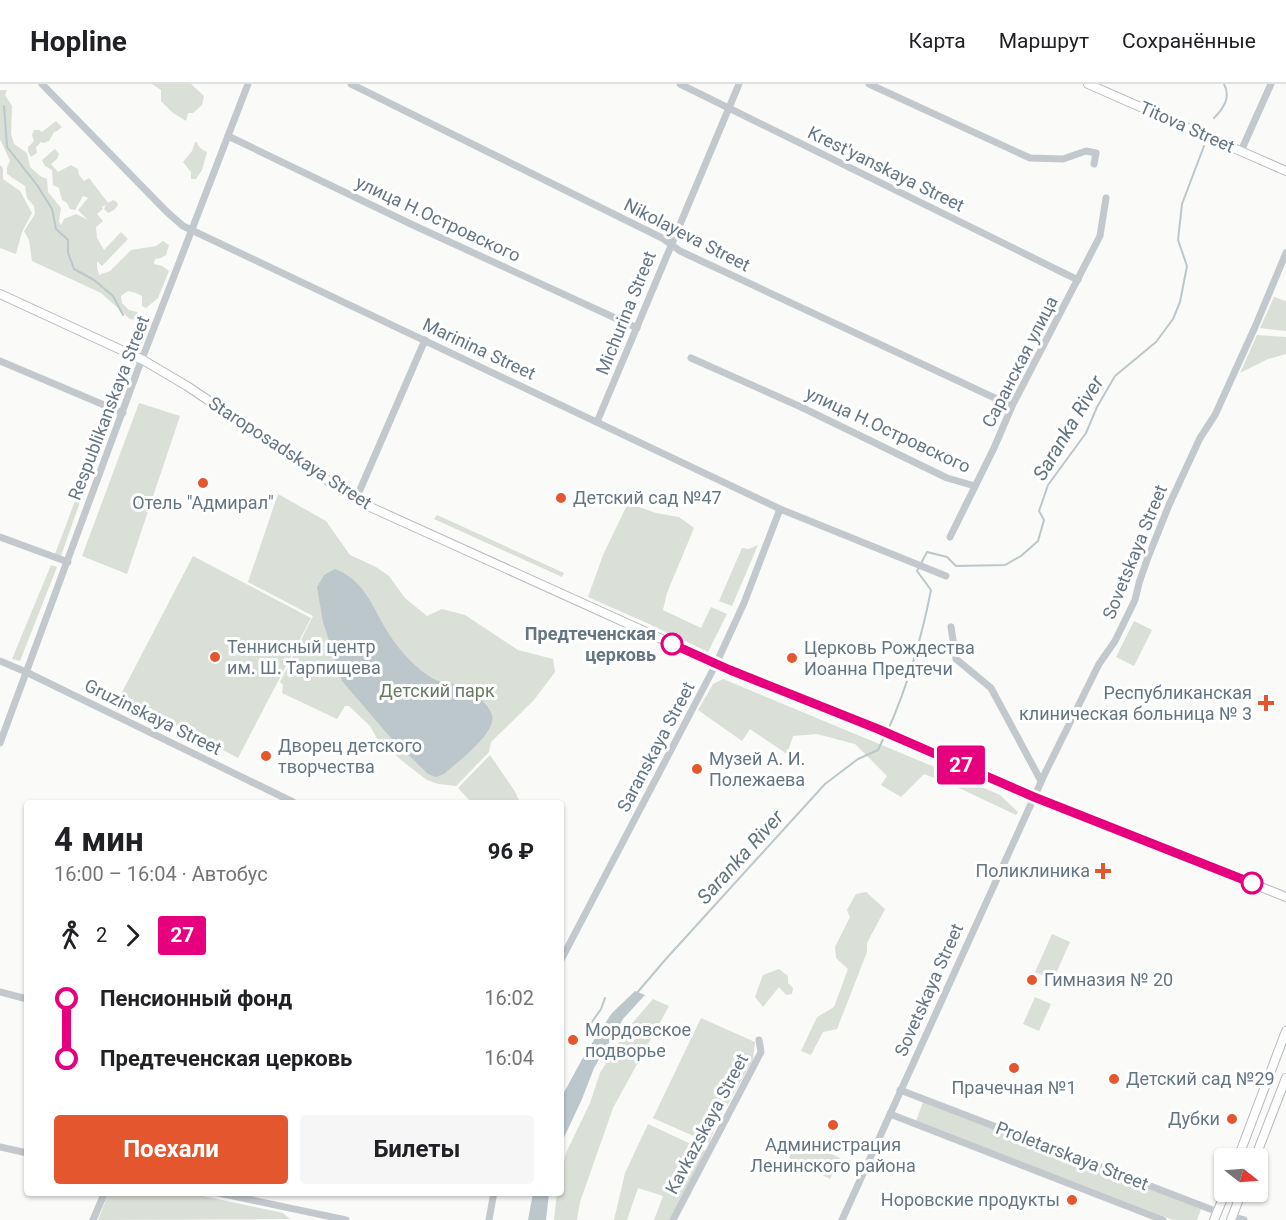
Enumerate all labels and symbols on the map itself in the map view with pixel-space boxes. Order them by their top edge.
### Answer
street label: Titova Street [1137,96,1238,157]
street label: Krest'yanskaya Street [805,122,968,216]
street label: улица Н.Островского [352,171,524,266]
street label: Nikolayeva Street [621,194,754,275]
street label: Michurina Street [591,248,660,378]
street label: Саранская улица [977,293,1062,431]
street label: Respublikanskaya Street [64,313,153,503]
street label: Marinina Street [419,313,539,384]
water label: Saranka River [1027,370,1109,485]
street label: улица Н.Островского [802,382,974,477]
street label: Staroposadskaya Street [205,392,376,513]
marker: Отель "Адмирал" [196,476,210,490]
street label: Sovetskaya Street [1098,481,1171,622]
place label: Детский сад №47 [573,487,722,508]
marker: Детский сад №47 [554,491,568,505]
place label: Отель "Адмирал" [132,492,274,513]
place label: Предтеченская церковь [525,623,656,665]
marker: Предтеченская церковь [661,633,683,655]
place label: Теннисный центр им. Ш. Тарпищева [227,636,381,678]
place label: Церковь Рождества Иоанна Предтечи [804,637,975,679]
marker: Теннисный центр им. Ш. Тарпищева [208,650,222,664]
marker: Церковь Рождества Иоанна Предтечи [785,651,799,665]
street label: Gruzinskaya Street [81,674,225,759]
street label: Saranskaya Street [612,678,699,815]
park label: Детский парк [379,680,495,701]
place label: Республиканская клиническая больница № 3 [1019,682,1252,724]
marker: Республиканская клиническая больница № 3 [1257,694,1275,712]
place label: Дворец детского творчества [278,735,422,777]
line badge: 27 [934,746,988,784]
place label: Музей А. И. Полежаева [709,748,805,790]
marker: Дворец детского творчества [259,749,273,763]
marker: Музей А. И. Полежаева [690,762,704,776]
water label: Saranka River [692,804,789,909]
place label: Поликлиника [975,860,1090,881]
marker: Поликлиника [1094,862,1112,880]
unlabelled marker [1241,872,1263,894]
street label: Sovetskaya Street [890,920,967,1059]
place label: Гимназия № 20 [1044,969,1173,990]
marker: Гимназия № 20 [1025,973,1039,987]
place label: Мордовское подворье [585,1019,691,1061]
marker: Мордовское подворье [566,1033,580,1047]
street label: Kavkazskaya Street [661,1050,752,1197]
marker: Прачечная №1 [1007,1061,1021,1075]
place label: Детский сад №29 [1126,1068,1275,1089]
marker: Детский сад №29 [1107,1072,1121,1086]
place label: Прачечная №1 [951,1077,1077,1098]
place label: Дубки [1168,1108,1220,1129]
marker: Дубки [1225,1112,1239,1126]
street label: Proletarskaya Street [993,1117,1151,1194]
marker: Администрация Ленинского района [826,1118,840,1132]
place label: Администрация Ленинского района [750,1134,916,1176]
north arrow [1214,1148,1268,1202]
place label: Норовские продукты [881,1189,1060,1210]
marker: Норовские продукты [1065,1193,1079,1207]

